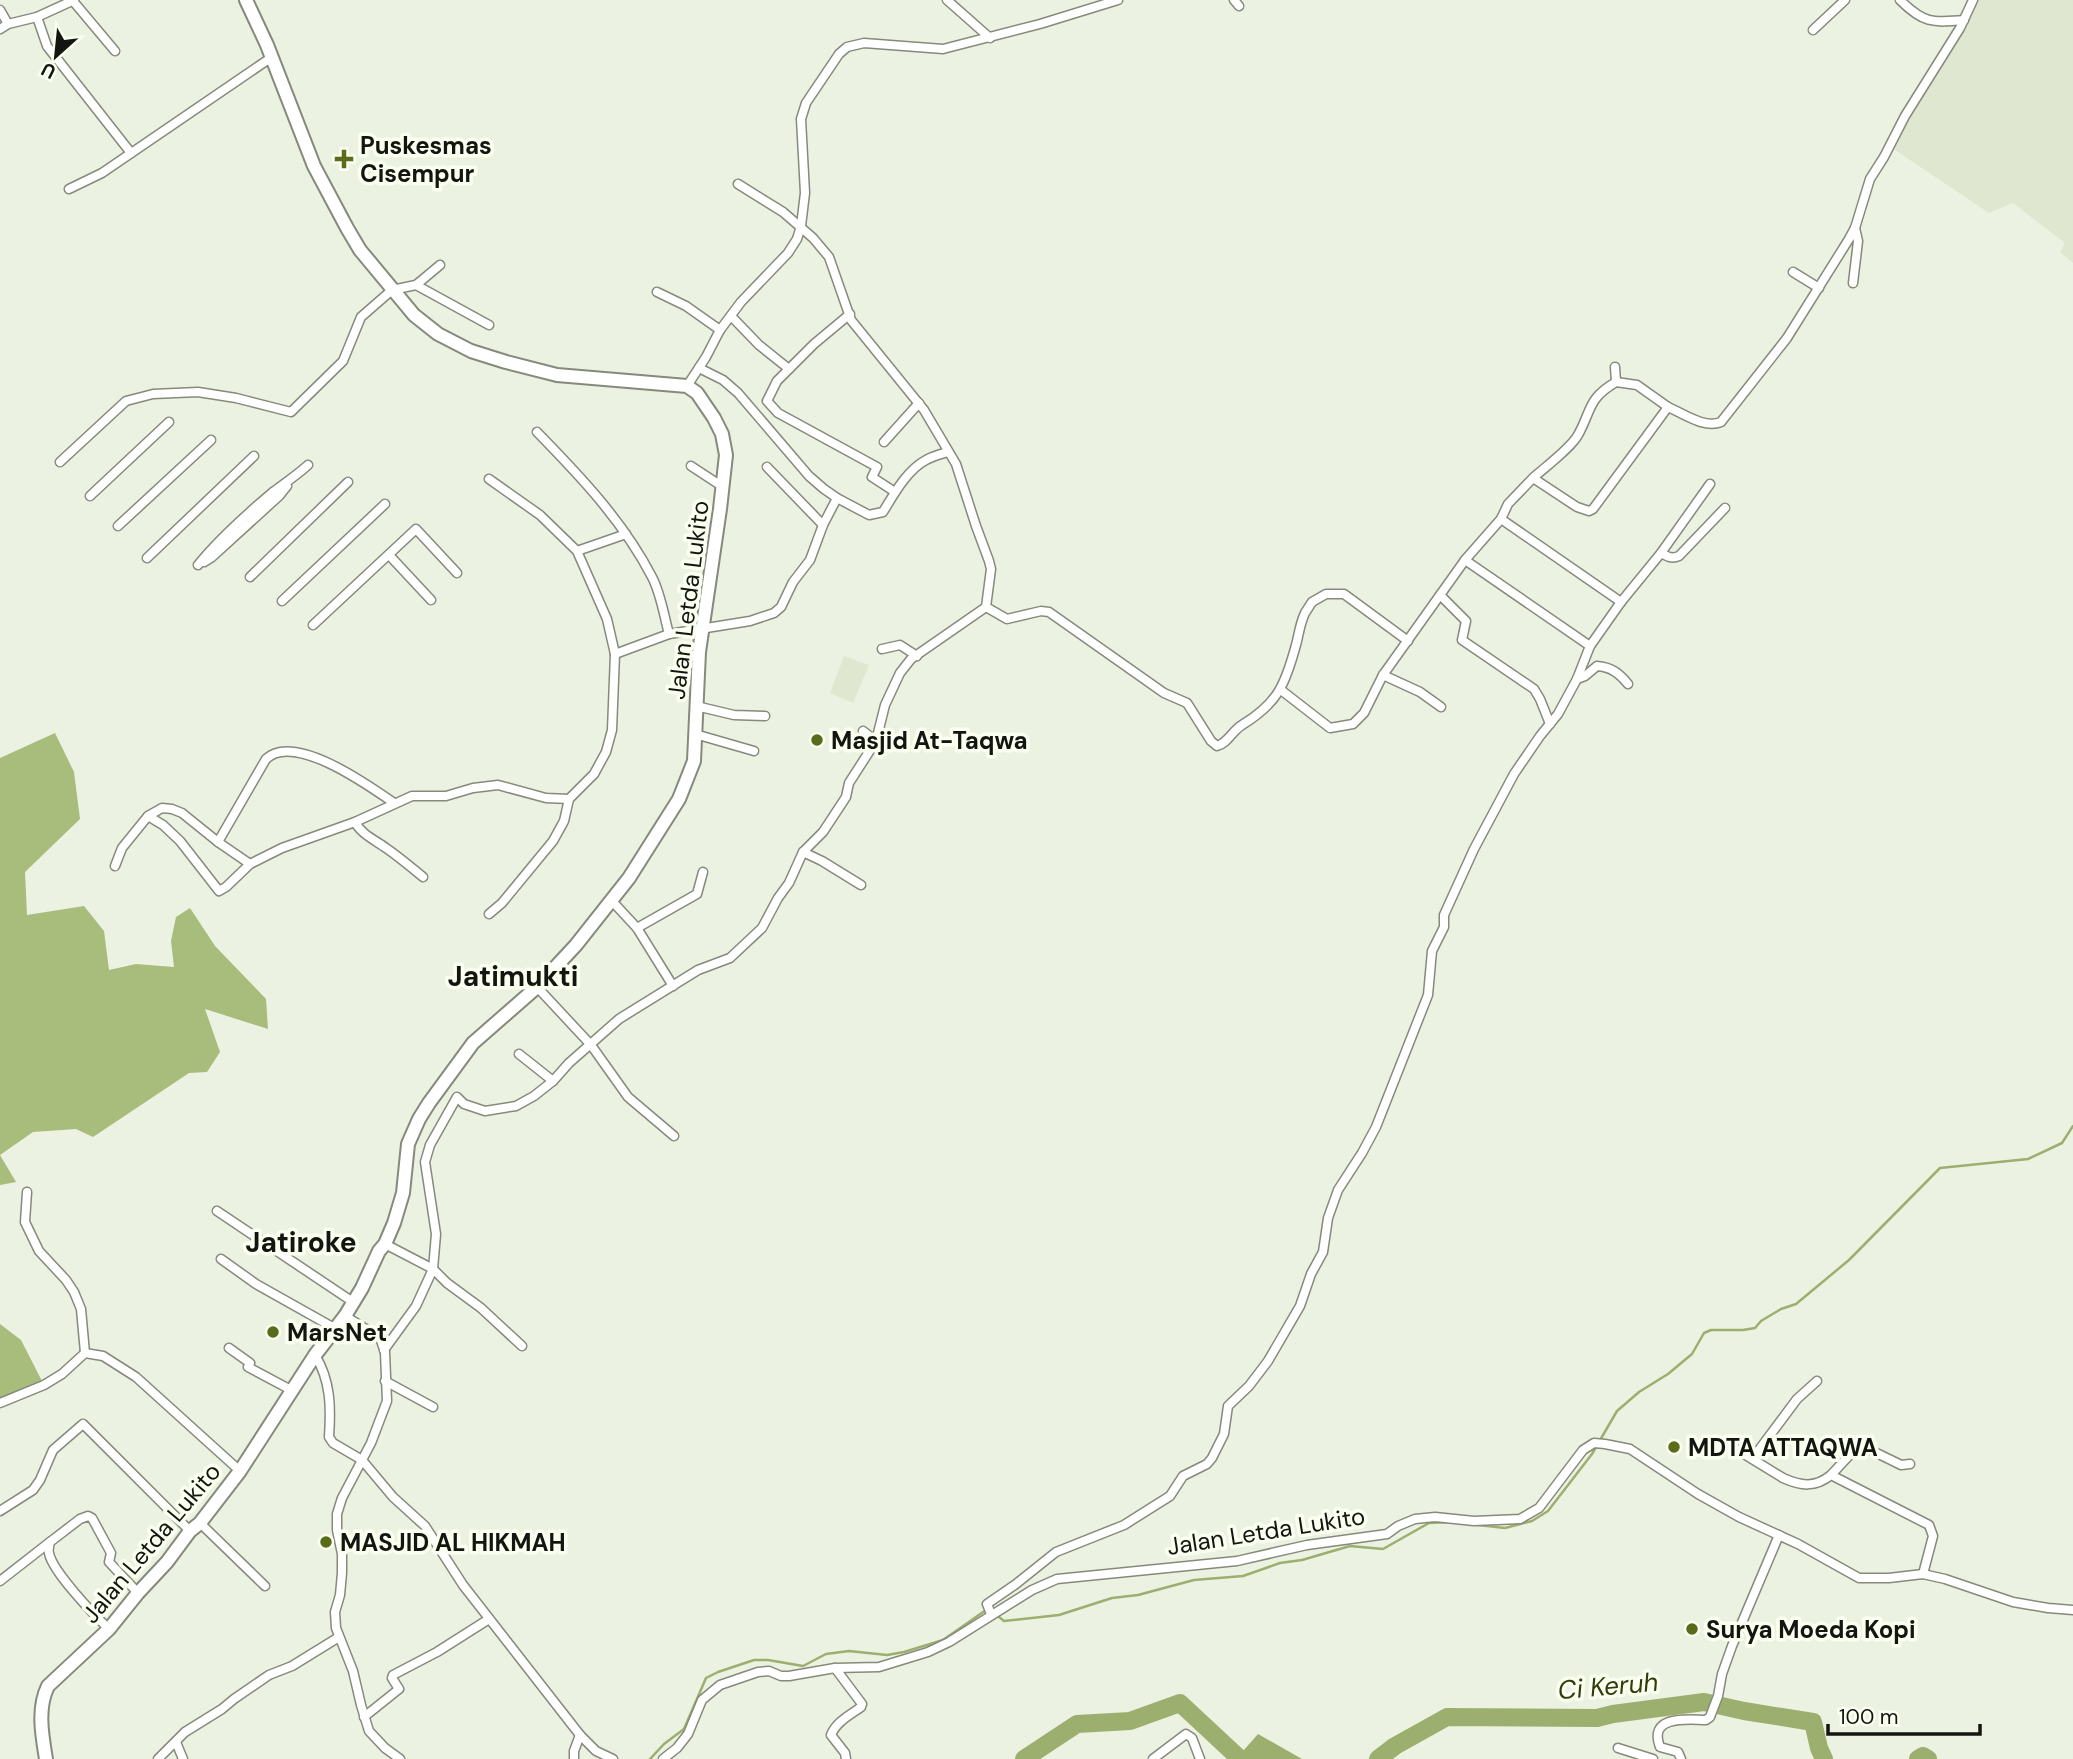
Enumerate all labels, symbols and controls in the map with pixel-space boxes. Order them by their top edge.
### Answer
north arrow [21,21,91,91]
text: U [37,57,60,85]
place label: Puskesmas Cisempur [360,130,492,189]
marker: Puskesmas Cisempur [334,149,354,169]
street label: Jalan Letda Lukito [660,499,716,701]
place label: Masjid At-Taqwa [831,725,1028,756]
marker: Masjid At-Taqwa [809,732,825,748]
district label: Jatimukti [448,958,578,995]
district label: Jatiroke [245,1224,357,1261]
place label: MarsNet [287,1317,387,1348]
marker: MarsNet [265,1324,281,1340]
place label: MDTA ATTAQWA [1688,1432,1878,1463]
marker: MDTA ATTAQWA [1666,1439,1682,1455]
street label: Jalan Letda Lukito [75,1456,227,1630]
street label: Jalan Letda Lukito [1165,1500,1367,1562]
place label: MASJID AL HIKMAH [340,1527,566,1558]
marker: MASJID AL HIKMAH [318,1534,334,1550]
place label: Surya Moeda Kopi [1706,1614,1916,1645]
marker: Surya Moeda Kopi [1684,1621,1700,1637]
water label: Ci Keruh [1556,1665,1660,1707]
scale bar [1828,1692,1980,1736]
text: 100 m [1839,1703,1899,1731]

